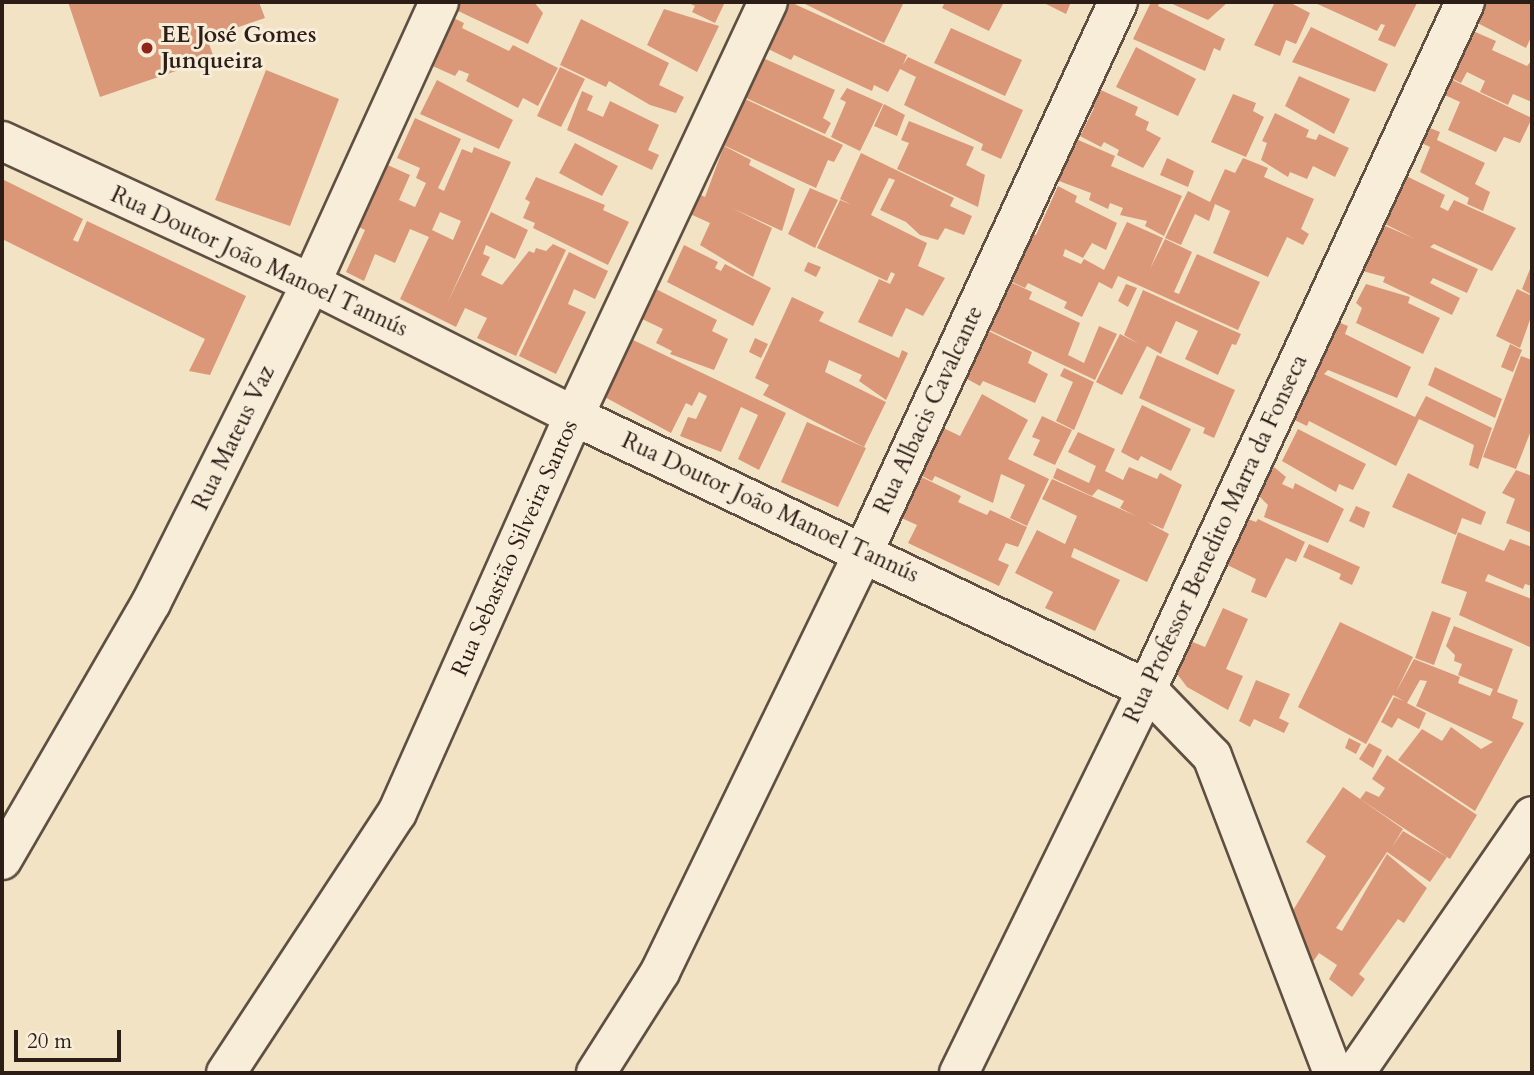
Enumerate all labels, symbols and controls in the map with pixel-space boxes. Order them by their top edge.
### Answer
place label: EE José Gomes Junqueira [161,21,316,75]
marker: EE José Gomes Junqueira [139,40,155,56]
street label: Rua Doutor João Manoel Tannús [106,181,412,343]
street label: Rua Albacis Cavalcante [869,302,989,518]
street label: Rua Professor Benedito Marra da Fonseca [1118,350,1314,728]
street label: Rua Mateus Vaz [187,361,281,515]
street label: Rua Sebastião Silveira Santos [446,416,584,680]
street label: Rua Doutor João Manoel Tannús [617,427,923,589]
scale bar [18,1016,124,1060]
text: 20 m [27,1027,72,1056]

